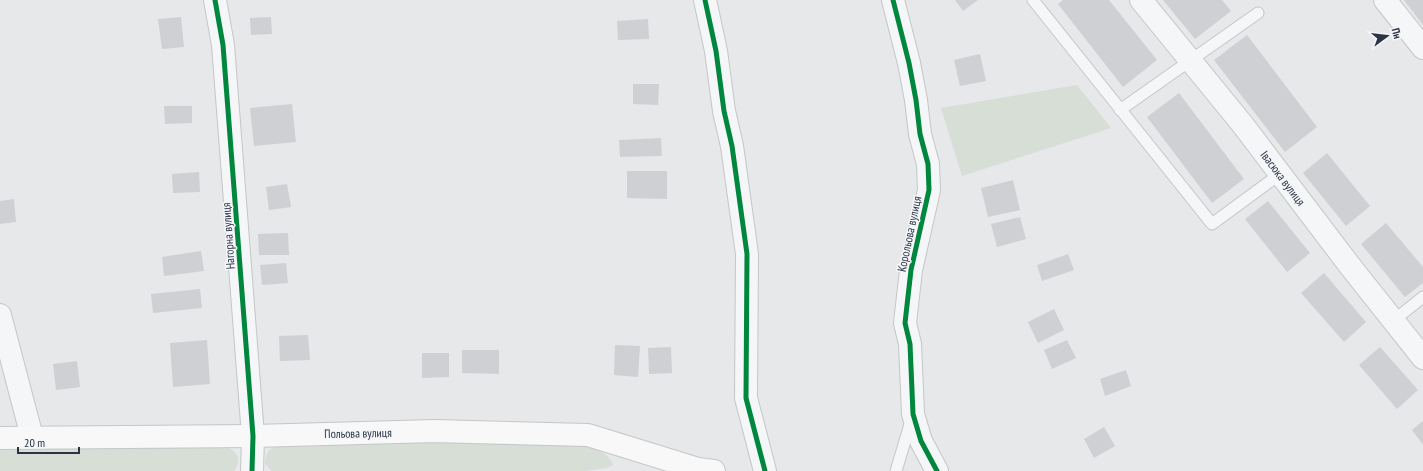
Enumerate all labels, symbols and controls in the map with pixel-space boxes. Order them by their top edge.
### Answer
north arrow [1367,16,1407,56]
text: Пн [1389,26,1405,40]
street label: Івасюка вулиця [1257,148,1309,209]
street label: Корольова вулиця [894,194,924,273]
street label: Нагорна вулиця [218,202,238,270]
street label: Польова вулиця [324,425,392,441]
scale bar [18,429,79,455]
text: 20 m [24,435,45,450]

